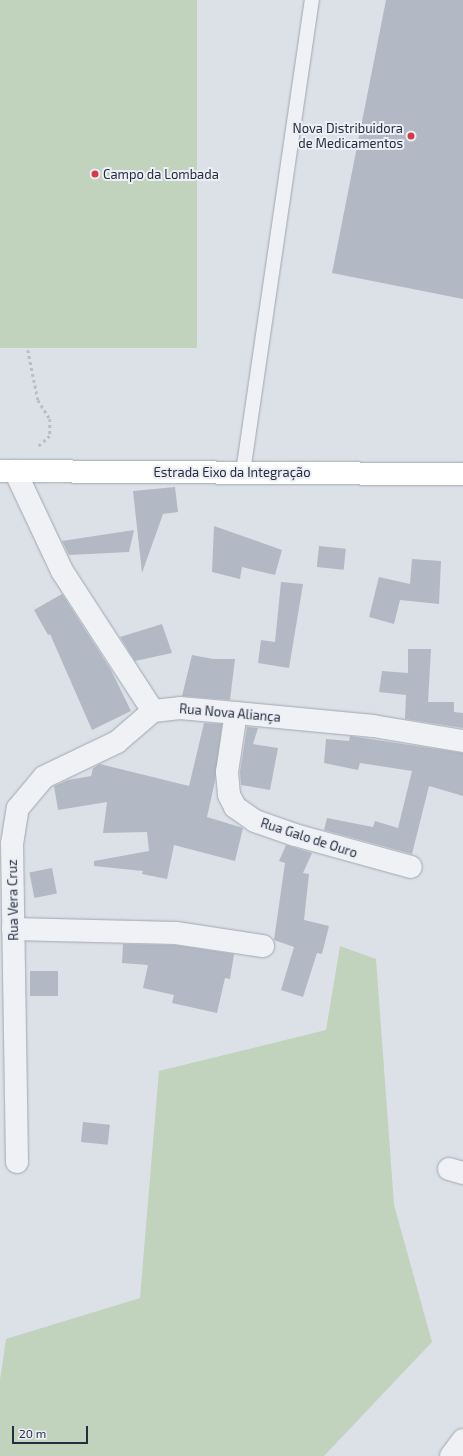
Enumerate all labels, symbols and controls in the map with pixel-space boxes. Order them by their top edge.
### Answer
place label: Nova Distribuidora de Medicamentos [293,121,403,152]
marker: Nova Distribuidora de Medicamentos [406,131,416,141]
place label: Campo da Lombada [103,166,219,182]
marker: Campo da Lombada [90,169,100,179]
street label: Estrada Eixo da Integração [153,464,311,480]
street label: Rua Nova Aliança [178,701,282,725]
street label: Rua Galo de Ouro [259,815,359,861]
street label: Rua Vera Cruz [4,859,22,941]
scale bar [14,1418,90,1444]
text: 20 m [19,1426,46,1440]

